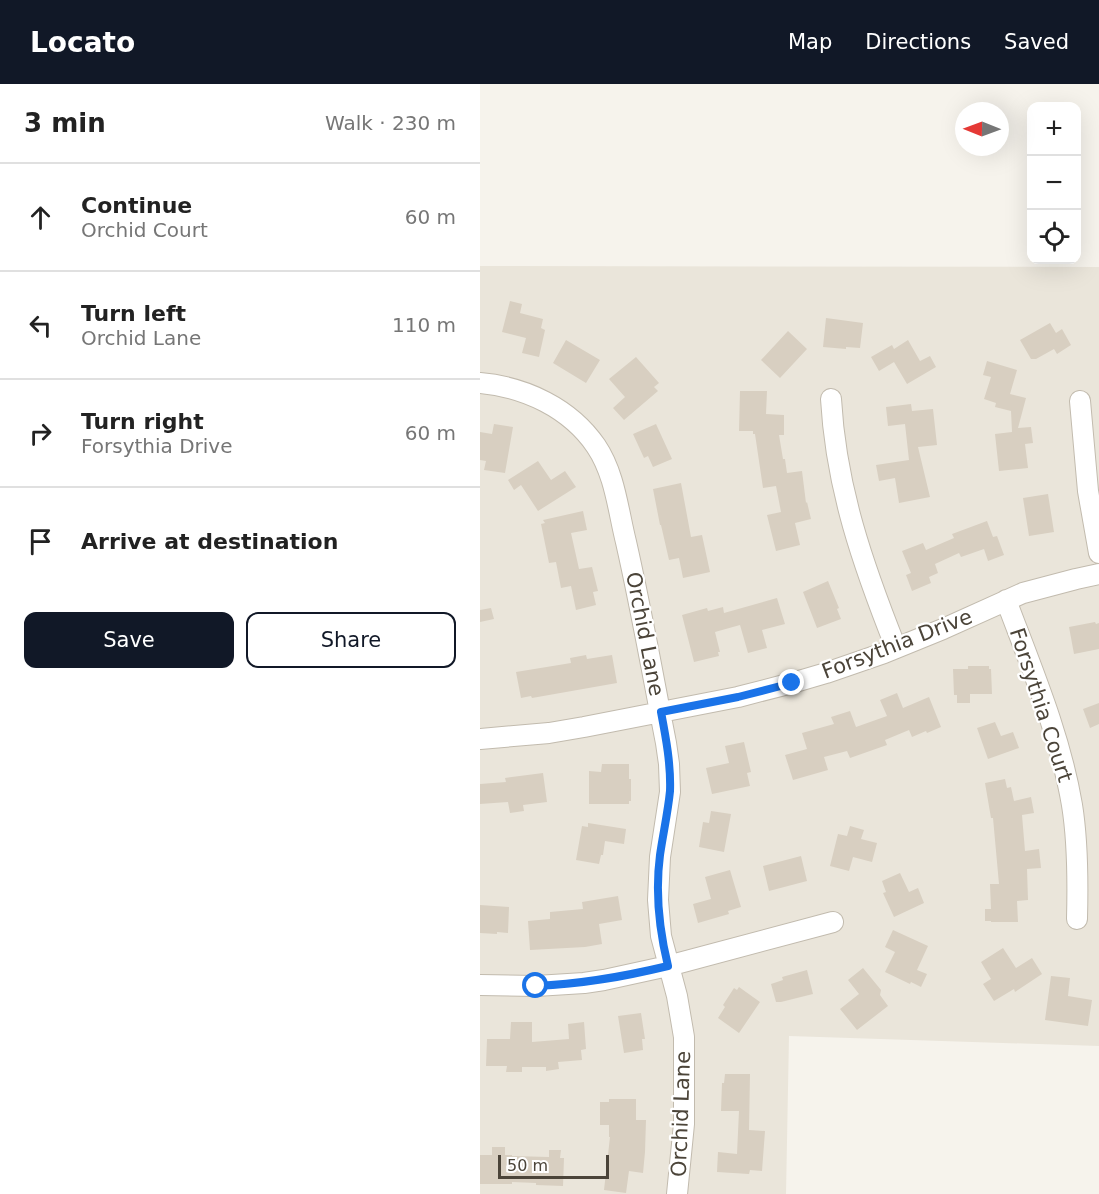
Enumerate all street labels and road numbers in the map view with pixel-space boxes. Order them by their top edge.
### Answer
street label: Orchid Lane [621,570,669,698]
street label: Forsythia Drive [818,604,976,684]
street label: Forsythia Court [1005,625,1077,785]
street label: Orchid Lane [667,1051,695,1177]

